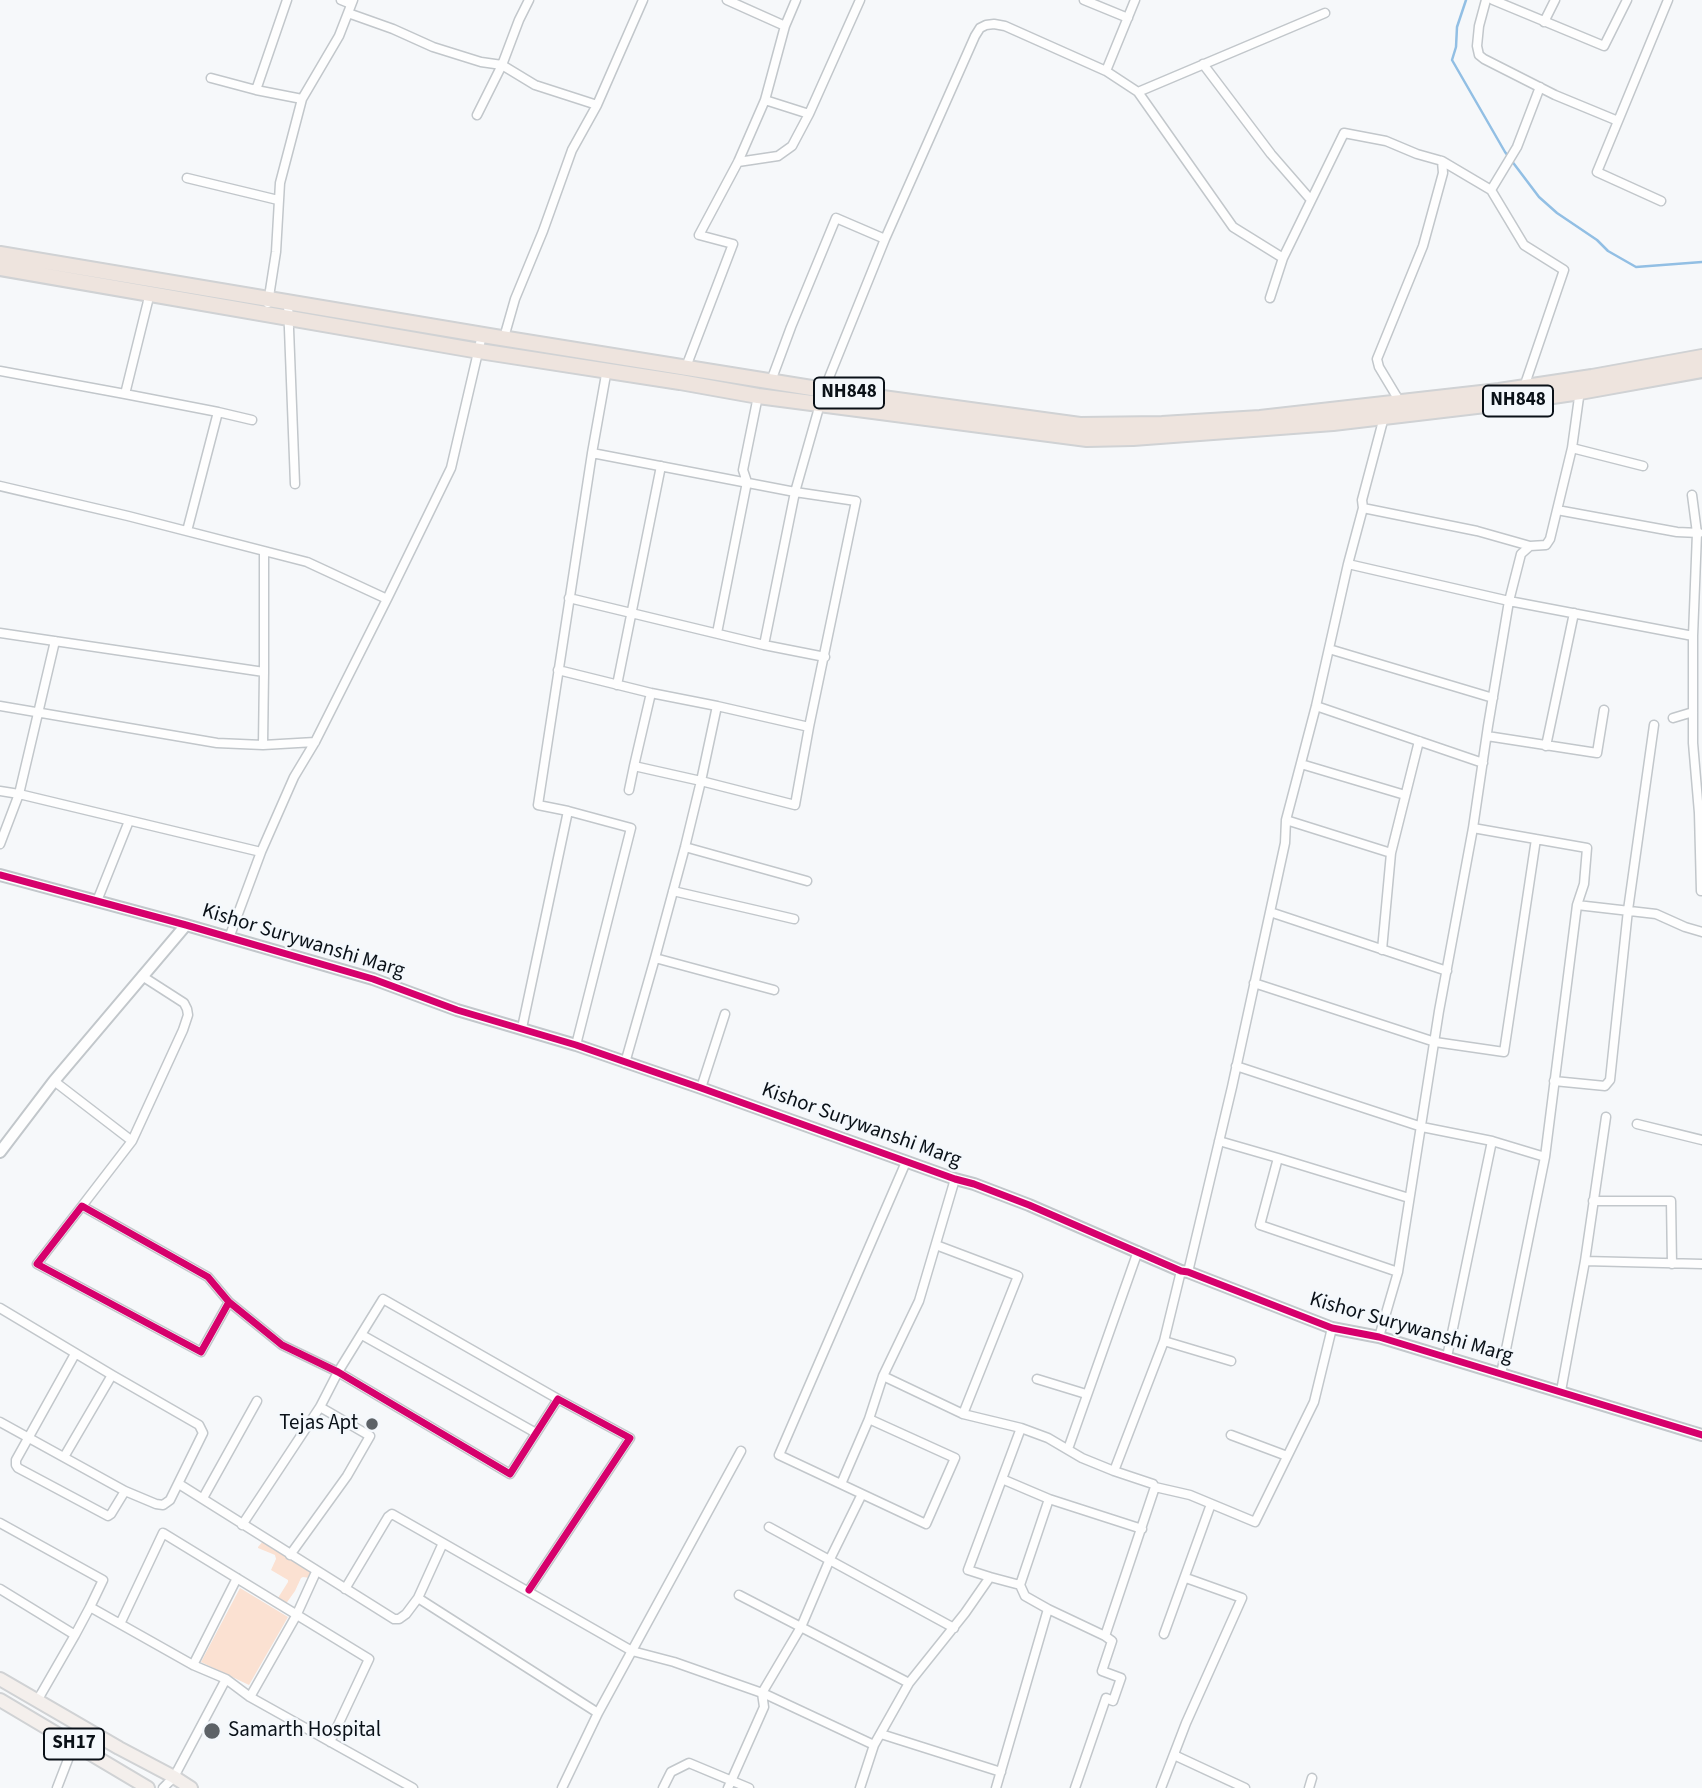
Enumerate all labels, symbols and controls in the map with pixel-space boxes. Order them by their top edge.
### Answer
road number: NH848 [814,378,884,408]
road number: NH848 [1483,386,1553,416]
street label: Kishor Surywanshi Marg [199,899,407,985]
street label: Kishor Surywanshi Marg [758,1078,964,1174]
street label: Kishor Surywanshi Marg [1306,1288,1516,1370]
place label: Tejas Apt [279,1411,358,1437]
marker: Tejas Apt [364,1416,380,1432]
place label: Samarth Hospital [228,1718,381,1744]
marker: Samarth Hospital [202,1721,222,1741]
road number: SH17 [44,1728,104,1760]

